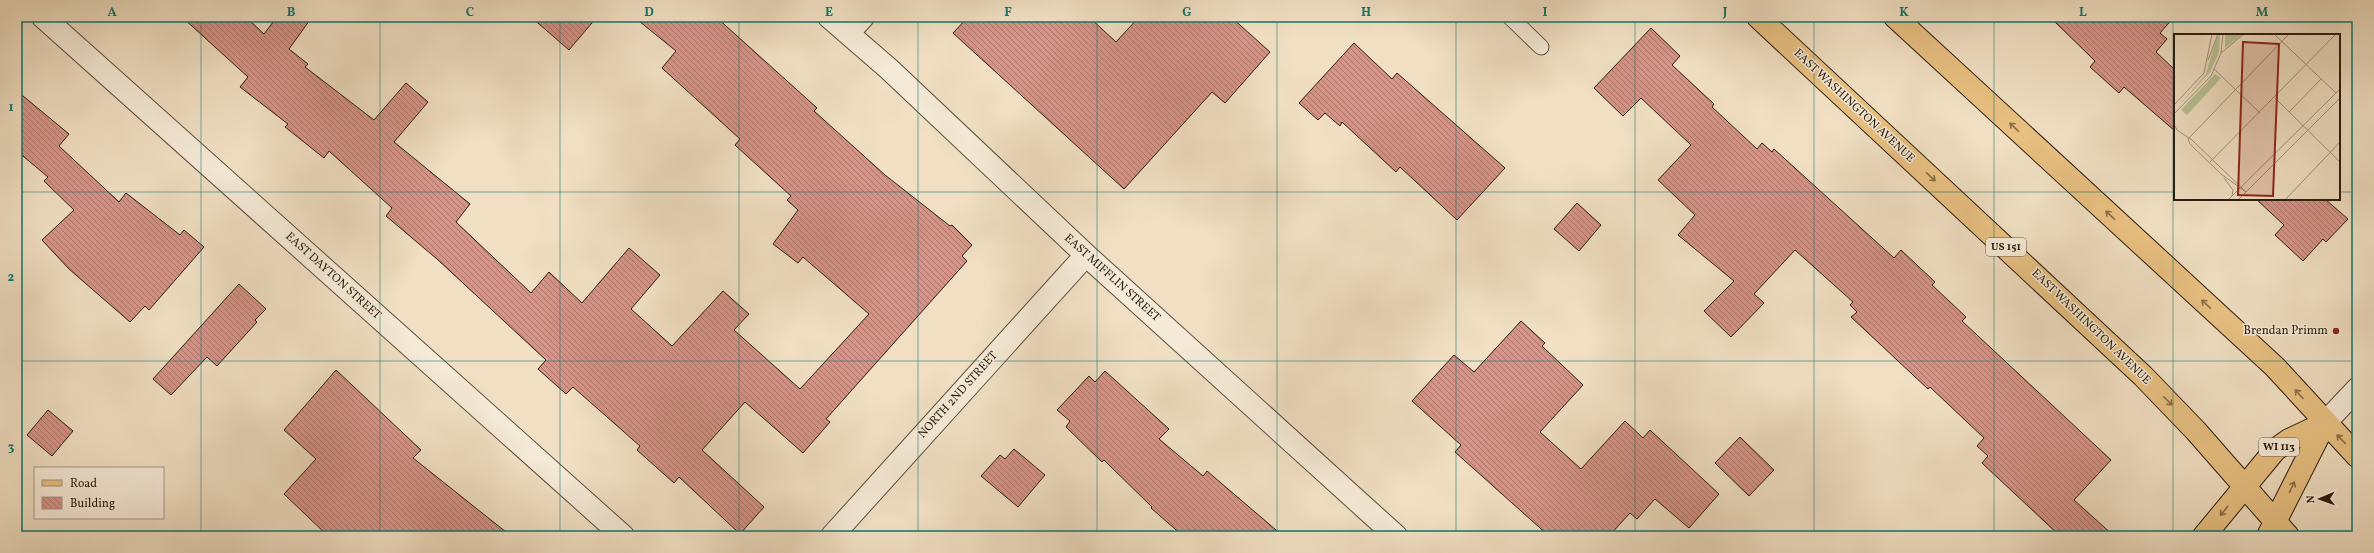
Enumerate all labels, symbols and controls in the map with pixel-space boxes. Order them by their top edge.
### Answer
text: A [107,4,117,22]
text: B [287,4,296,22]
text: C [466,4,474,22]
text: D [644,4,654,22]
text: E [825,4,833,22]
text: F [1004,4,1012,22]
text: G [1182,4,1192,22]
text: H [1361,4,1371,22]
text: I [1543,4,1548,22]
text: J [1722,4,1728,22]
text: K [1899,4,1909,22]
text: L [2079,4,2087,22]
text: M [2256,4,2269,22]
inset map [2174,34,2340,200]
street label: EAST WASHINGTON AVENUE [1790,46,1918,166]
text: 1 [8,99,14,117]
one-way arrow [2009,123,2020,132]
one-way arrow [1926,172,1936,182]
one-way arrow [2105,211,2115,220]
street label: EAST DAYTON STREET [282,229,384,323]
street label: EAST MIFFLIN STREET [1061,231,1163,325]
road number: US 151 [1986,238,2026,256]
street label: EAST WASHINGTON AVENUE [2028,266,2154,388]
text: 2 [8,269,15,287]
one-way arrow [2200,299,2211,308]
place label: Brendan Primm [2243,323,2328,339]
marker: Brendan Primm [2331,326,2341,336]
street label: NORTH 2ND STREET [915,348,1001,442]
one-way arrow [2294,389,2304,399]
one-way arrow [2163,396,2173,405]
one-way arrow [2336,434,2346,444]
road number: WI 113 [2259,438,2299,456]
text: 3 [8,439,15,457]
legend [34,467,164,519]
text: Road [70,476,97,492]
north arrow [2300,479,2340,519]
one-way arrow [2289,482,2296,494]
text: N [2304,495,2319,504]
text: Building [70,496,115,512]
one-way arrow [2219,506,2228,517]

